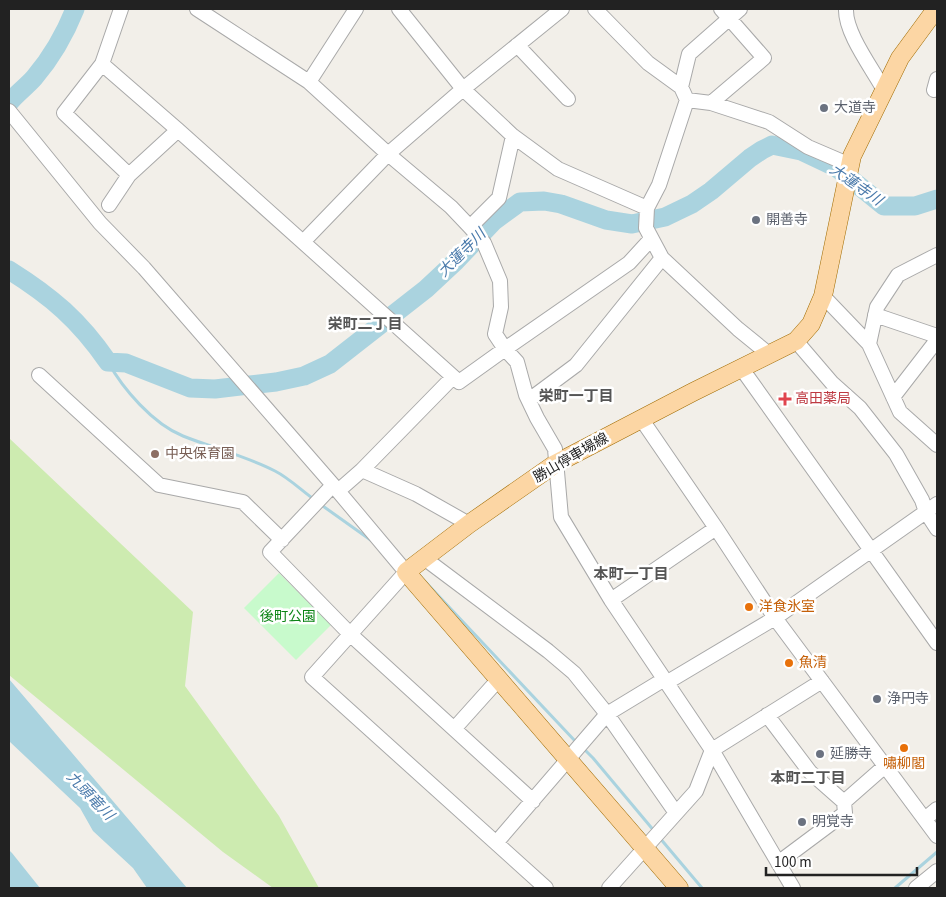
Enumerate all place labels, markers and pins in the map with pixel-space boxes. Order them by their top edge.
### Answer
place label: 大道寺 [834,98,876,118]
marker: 大道寺 [818,102,830,114]
place label: 開善寺 [766,210,808,230]
marker: 開善寺 [750,214,762,226]
place label: 高田薬局 [795,389,851,409]
marker: 高田薬局 [779,393,791,405]
place label: 中央保育園 [165,444,235,464]
marker: 中央保育園 [149,448,161,460]
place label: 洋食氷室 [759,597,815,617]
marker: 洋食氷室 [743,601,755,613]
place label: 魚清 [799,653,827,673]
marker: 魚清 [783,657,795,669]
place label: 浄円寺 [887,689,929,709]
marker: 浄円寺 [871,693,883,705]
marker: 嘯柳閣 [898,742,910,754]
place label: 延勝寺 [830,744,872,764]
marker: 延勝寺 [814,748,826,760]
place label: 嘯柳閣 [883,754,925,774]
place label: 明覚寺 [812,812,854,832]
marker: 明覚寺 [796,816,808,828]

